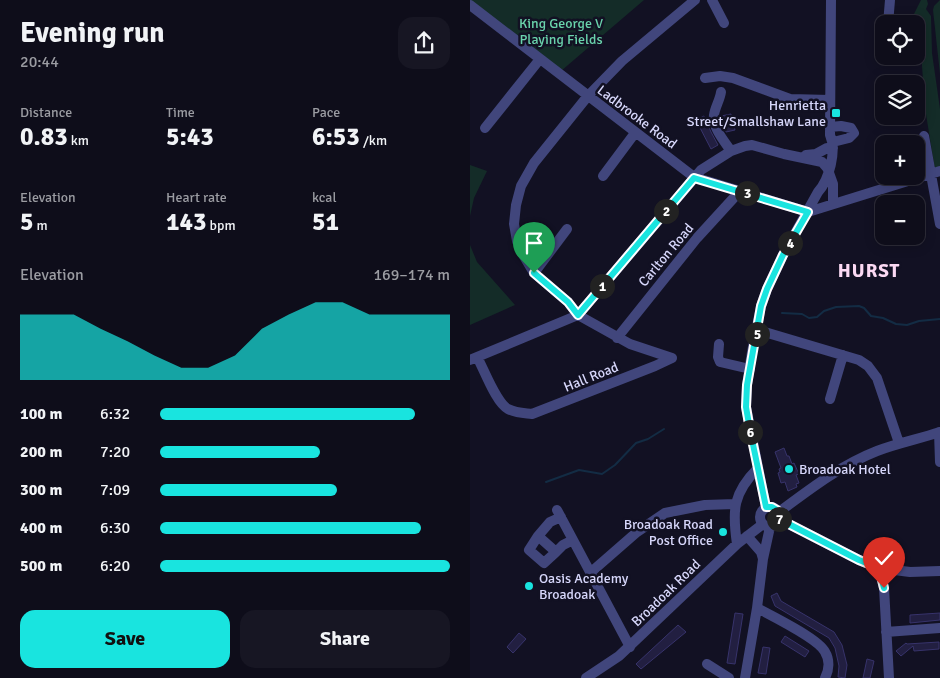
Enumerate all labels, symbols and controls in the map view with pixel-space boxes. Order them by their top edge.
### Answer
park label: King George V Playing Fields [519,15,603,48]
map controls [875,15,925,245]
button: locate [875,15,925,65]
text: Evening run [20,16,165,50]
button: share [398,17,450,69]
text: 20:44 [20,52,59,72]
button: layers [875,75,925,125]
street label: Ladbrooke Road [594,82,680,152]
place label: Henrietta Street/Smallshaw Lane [687,97,826,130]
text: Distance [20,104,72,121]
text: Time [166,104,195,121]
text: Pace [312,104,340,121]
marker: Henrietta Street/Smallshaw Lane [830,107,842,119]
text: 0.83 [20,121,68,152]
text: 5:43 [166,121,214,152]
text: 6:53 [312,121,360,152]
text: km [68,132,89,149]
text: /km [360,132,387,149]
button: + [875,135,925,185]
pin: 3 [734,180,760,206]
text: 3 [744,185,751,202]
text: Elevation [20,189,76,206]
text: Heart rate [166,189,227,206]
text: kcal [312,189,337,206]
button: − [875,195,925,245]
pin: 2 [654,198,678,224]
text: 2 [663,203,670,220]
text: 5 [20,206,34,237]
text: 143 [166,206,207,237]
text: 51 [312,206,339,237]
text: m [34,217,48,234]
text: bpm [207,217,236,234]
street label: Carlton Road [635,220,697,290]
pin [513,222,555,273]
icon: arrive [520,229,548,257]
pin: 4 [778,230,802,256]
text: 4 [787,235,794,252]
district label: HURST [838,259,900,283]
text: Elevation [20,265,84,285]
text: 169–174 m [373,265,450,285]
pin: 1 [590,274,614,298]
text: 1 [599,278,606,295]
pin: 5 [744,322,770,346]
text: 5 [754,326,761,343]
street label: Hall Road [561,358,621,396]
text: 100 m [20,404,62,424]
text: 6:32 [100,404,130,424]
pin: 6 [738,420,762,444]
text: 6 [747,424,754,441]
text: 200 m [20,442,62,462]
text: 7:20 [100,442,130,462]
place label: Broadoak Hotel [799,461,891,478]
marker: Broadoak Hotel [783,463,795,475]
text: 300 m [20,480,62,500]
text: 7:09 [100,480,130,500]
pin: 7 [766,506,792,532]
text: 7 [776,511,783,528]
place label: Broadoak Road Post Office [624,516,713,549]
text: 400 m [20,518,62,538]
text: 6:30 [100,518,130,538]
marker: Broadoak Road Post Office [717,526,729,538]
pin [863,537,905,588]
icon: check [870,544,898,572]
text: 500 m [20,556,62,576]
text: 6:20 [100,556,130,576]
street label: Broadoak Road [628,556,704,630]
place label: Oasis Academy Broadoak [539,570,629,603]
marker: Oasis Academy Broadoak [523,580,535,592]
button: Save [20,610,230,668]
button: Share [240,610,450,668]

